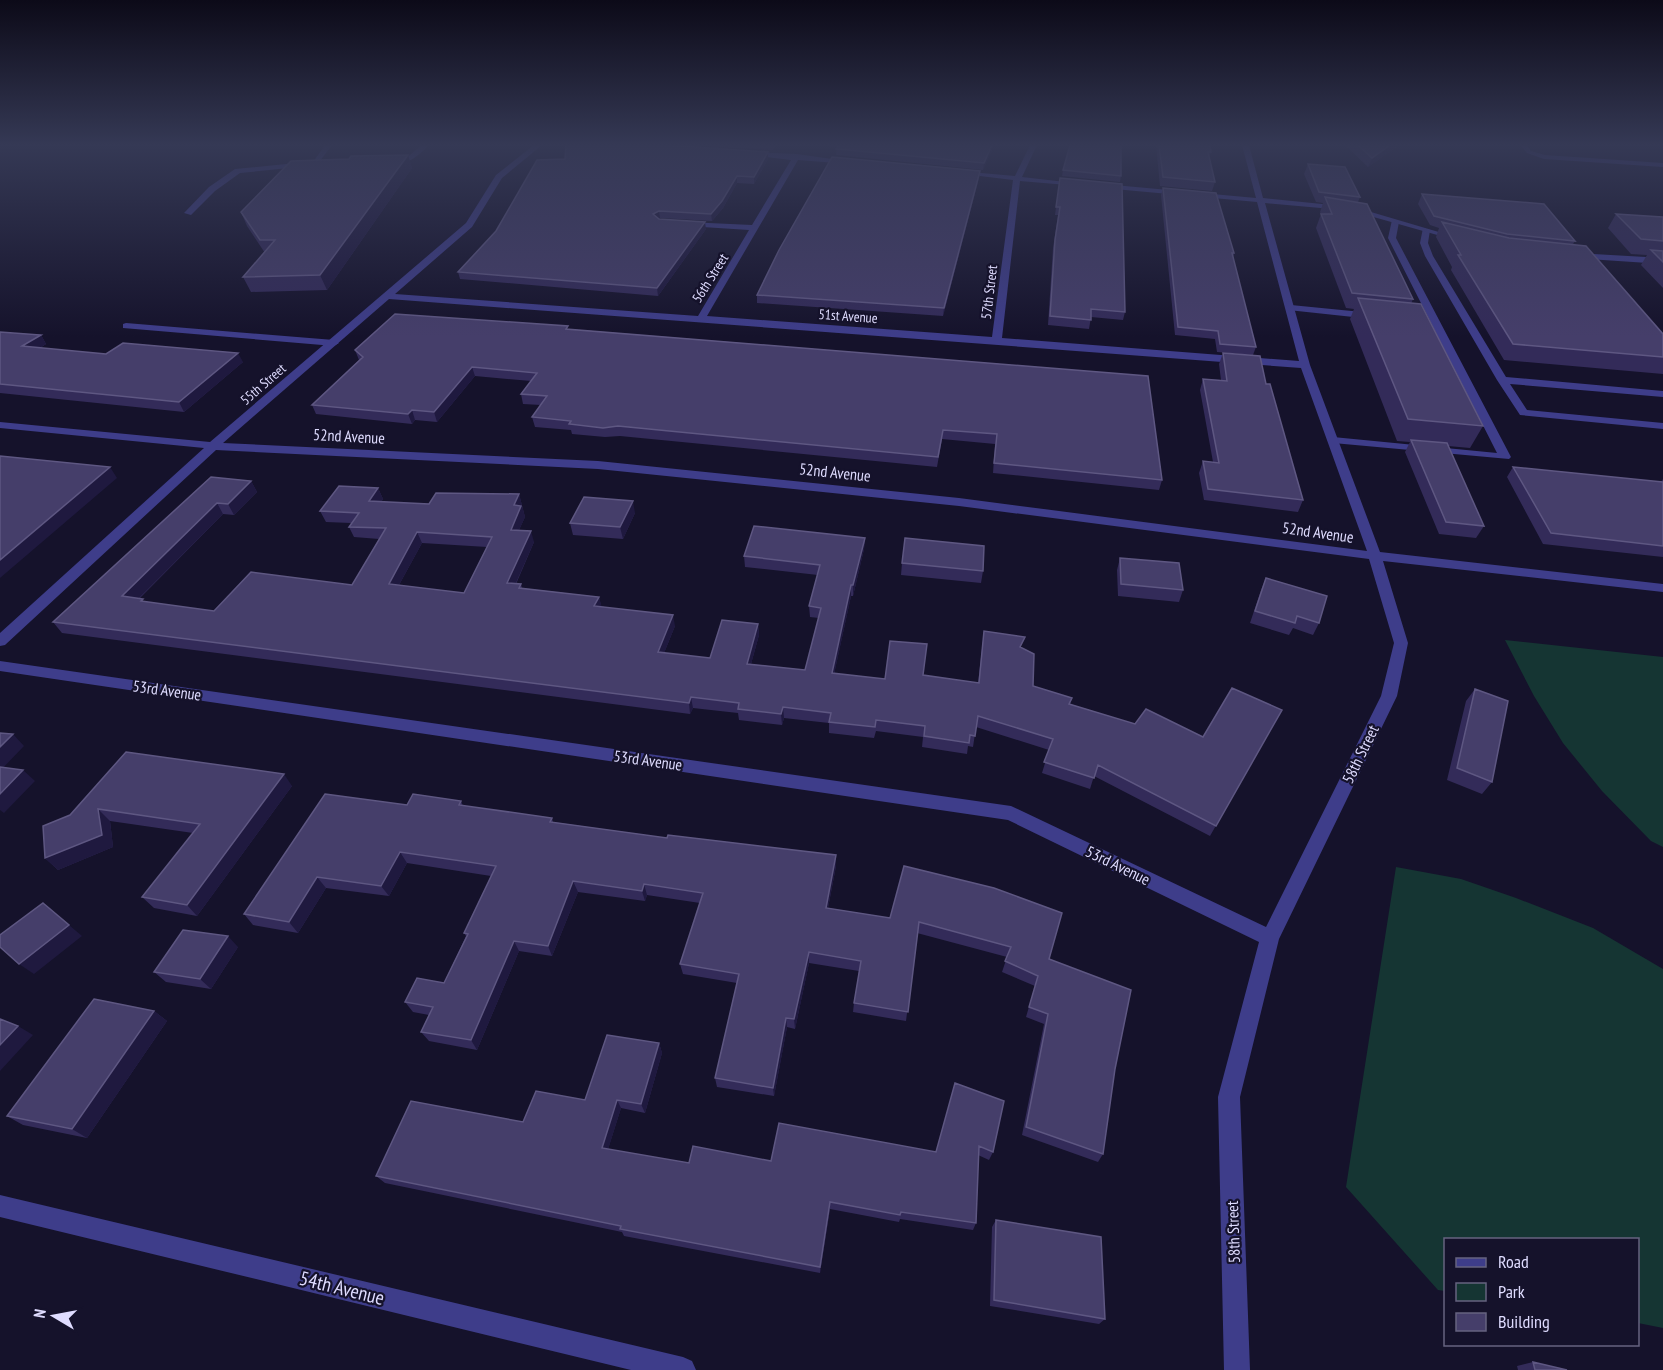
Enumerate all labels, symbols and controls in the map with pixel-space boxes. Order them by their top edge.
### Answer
street label: 56th Street [688,250,732,306]
street label: 57th Street [977,264,1001,320]
street label: 51st Avenue [818,305,878,327]
street label: 55th Street [237,359,290,409]
street label: 52nd Avenue [313,424,385,448]
street label: 52nd Avenue [798,458,872,486]
street label: 52nd Avenue [1281,517,1355,547]
street label: 53rd Avenue [131,675,203,705]
street label: 58th Street [1337,721,1383,786]
street label: 53rd Avenue [612,745,684,775]
street label: 53rd Avenue [1083,841,1153,889]
street label: 58th Street [1222,1200,1244,1264]
legend [1444,1238,1639,1346]
text: Road [1498,1250,1529,1273]
street label: 54th Avenue [297,1265,387,1311]
text: Park [1498,1280,1525,1303]
north arrow [24,1286,84,1346]
text: N [29,1307,50,1319]
text: Building [1498,1310,1550,1333]

